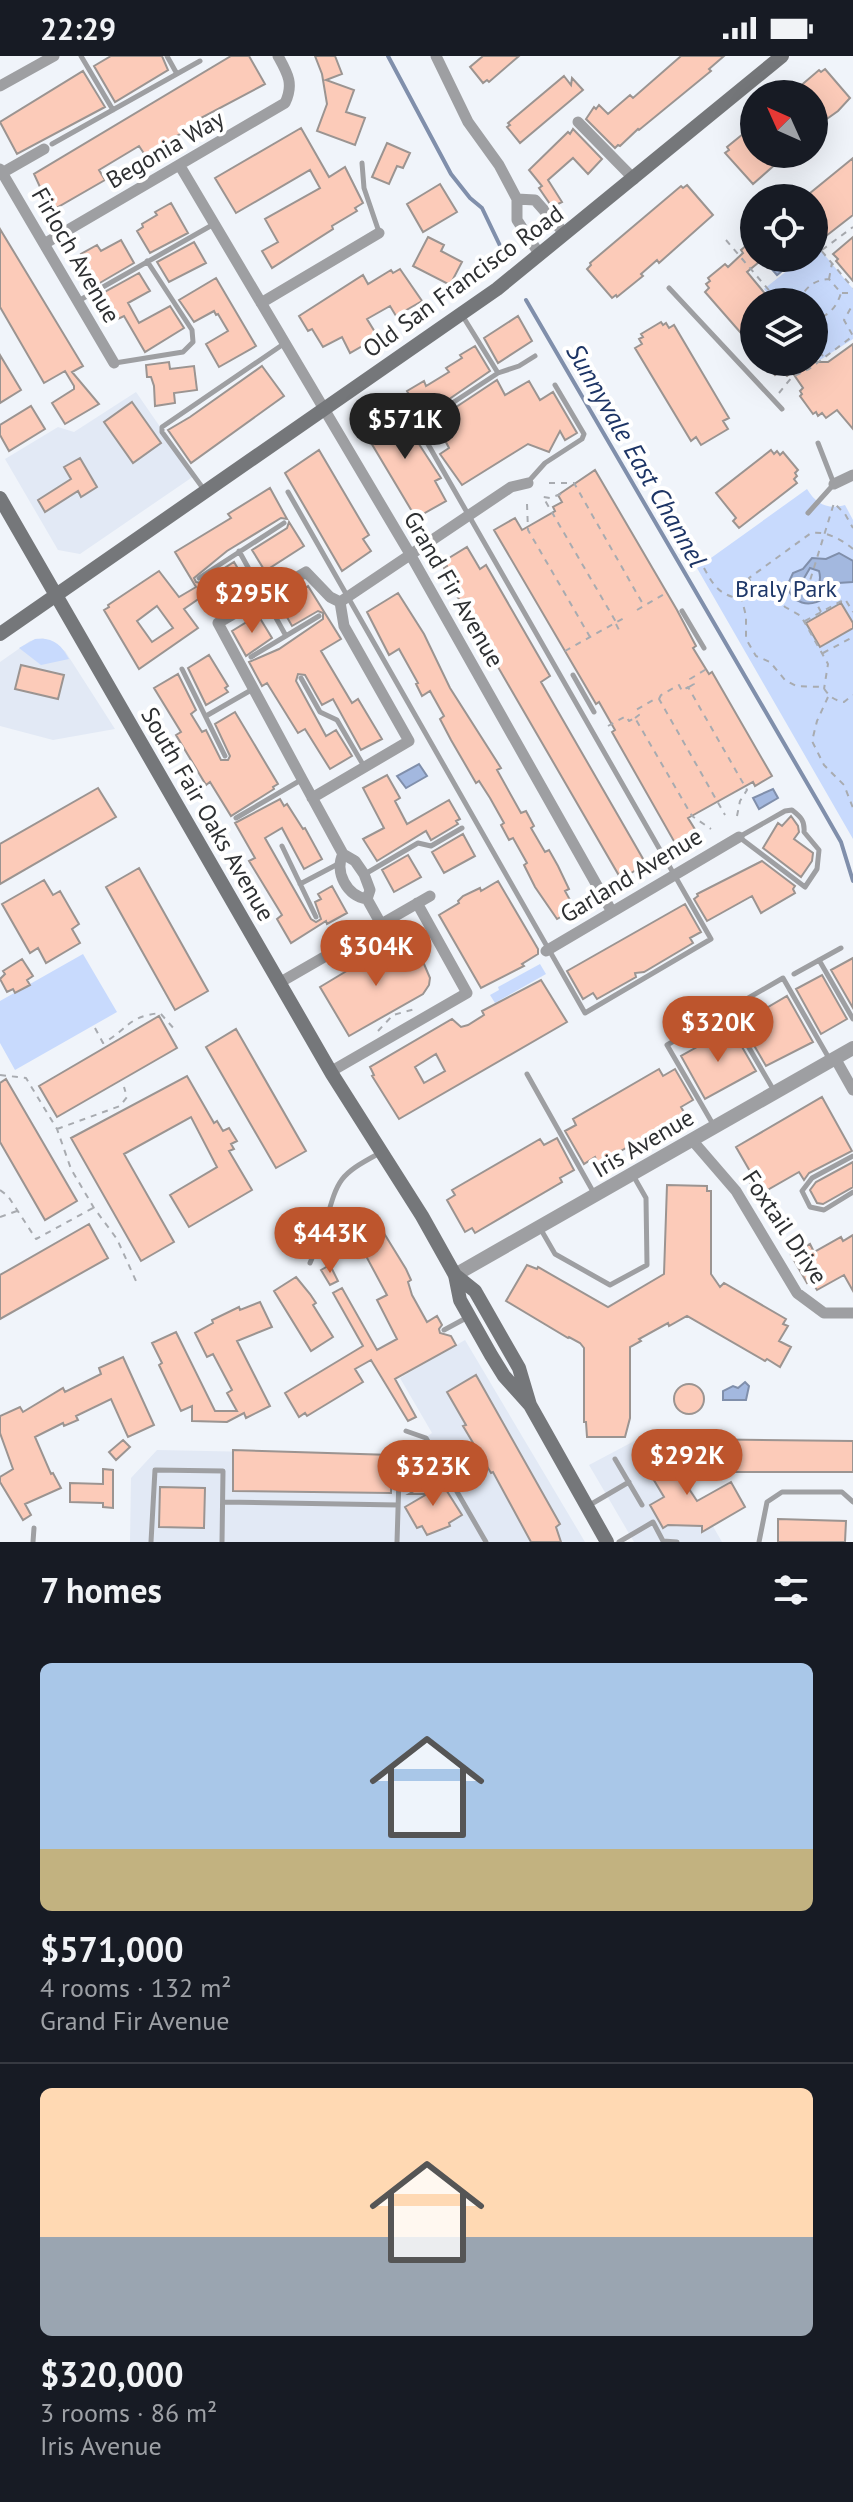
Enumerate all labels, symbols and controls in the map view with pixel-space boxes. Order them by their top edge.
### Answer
text: 22:29 [40,9,116,48]
north arrow [740,80,828,168]
map controls [740,80,828,376]
street label: Begonia Way [100,103,230,195]
street label: Firloch Avenue [25,182,127,328]
button: locate [740,184,828,272]
street label: Old San Francisco Road [357,198,569,364]
button: layers [740,288,828,376]
water label: Sunnyvale East Channel [559,337,715,573]
pin: $571K [349,393,461,461]
text: $571K [367,402,443,435]
street label: Grand Fir Avenue [397,506,511,672]
pin: $295K [196,567,308,635]
park label: Braly Park [735,573,837,604]
text: $295K [214,576,290,609]
street label: South Fair Oaks Avenue [134,701,282,927]
street label: Garland Avenue [554,820,708,930]
pin: $304K [320,920,432,988]
text: $304K [338,929,414,962]
pin: $320K [662,996,774,1064]
text: $320K [680,1005,756,1038]
street label: Iris Avenue [587,1102,699,1184]
street label: Foxtail Drive [736,1164,834,1290]
pin: $443K [274,1207,386,1275]
text: $443K [292,1216,368,1249]
pin: $292K [631,1429,743,1497]
text: $292K [649,1438,725,1471]
pin: $323K [377,1440,489,1508]
text: $323K [395,1449,471,1482]
text: 7 homes [40,1568,162,1612]
icon: filters [769,1568,813,1612]
icon: home [355,1715,499,1859]
text: $571,000 [40,1927,184,1971]
text: 4 rooms · 132 m² [40,1971,232,2004]
text: Grand Fir Avenue [40,2004,229,2037]
icon: home [355,2140,499,2284]
text: $320,000 [40,2352,184,2396]
text: 3 rooms · 86 m² [40,2396,217,2429]
text: Iris Avenue [40,2429,162,2462]

